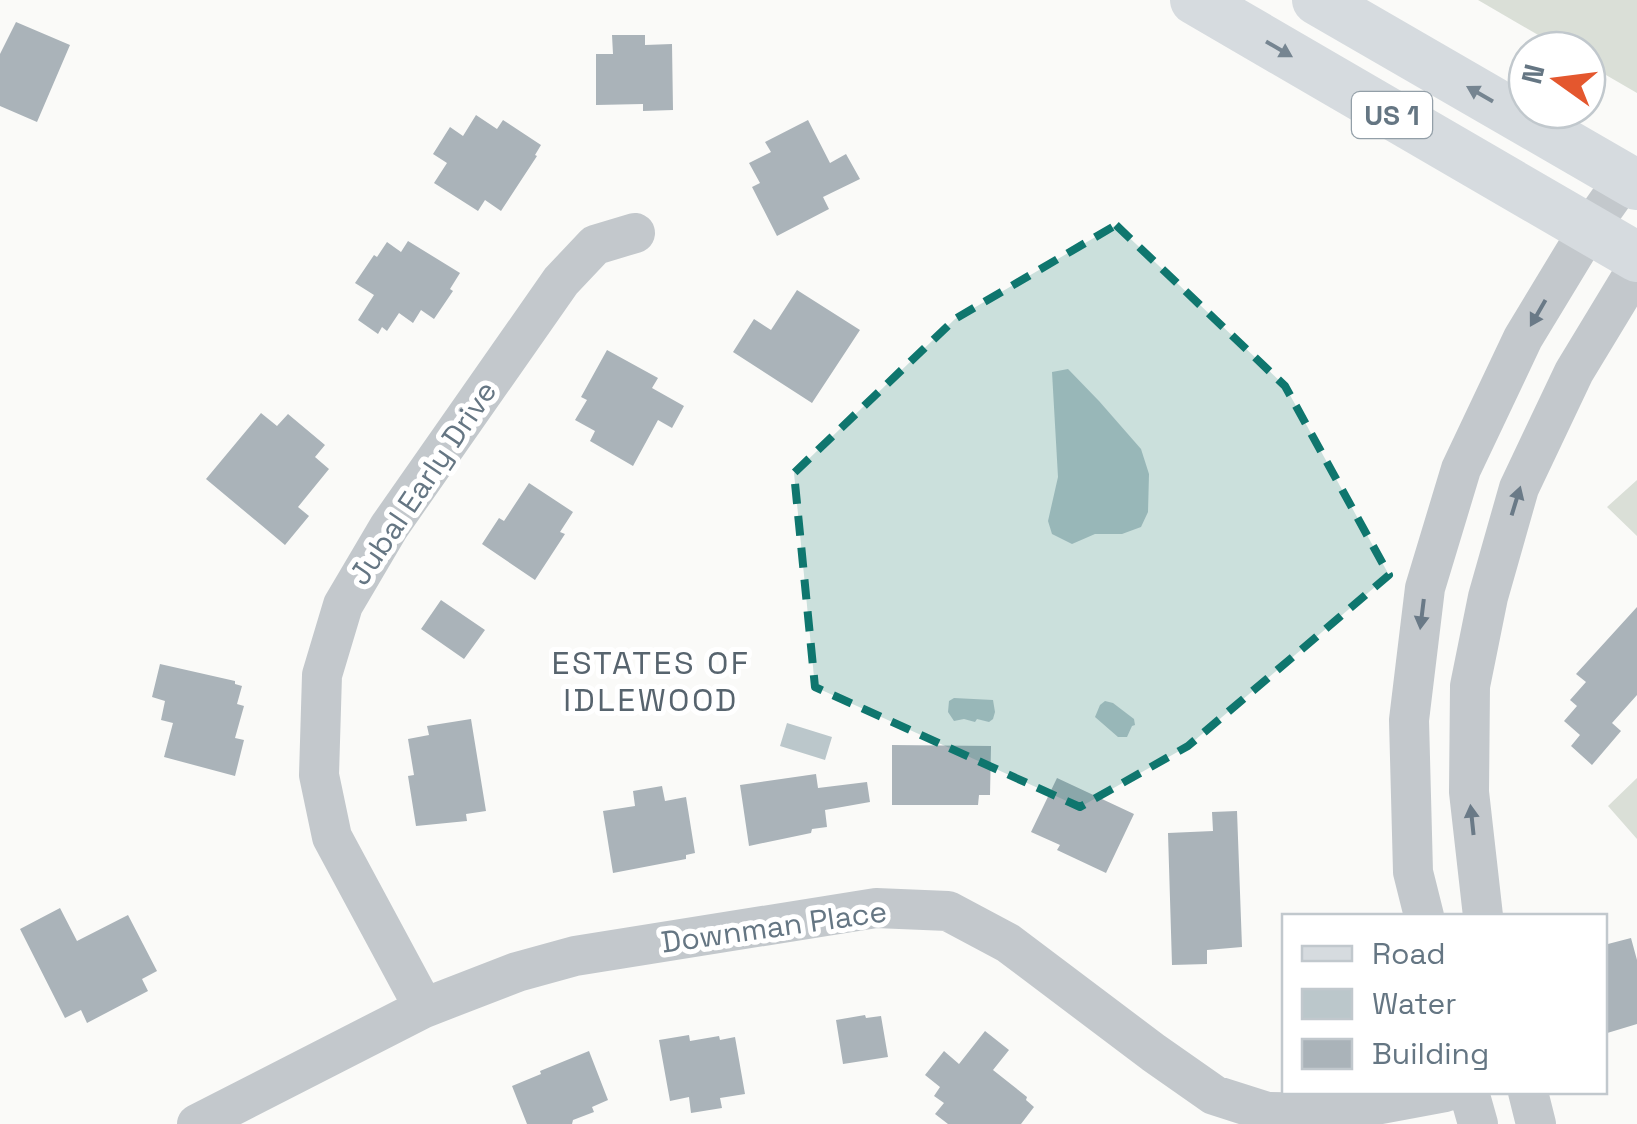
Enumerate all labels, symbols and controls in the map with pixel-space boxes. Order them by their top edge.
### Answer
north arrow [1507,30,1607,130]
one-way arrow [1265,40,1293,57]
text: N [1513,60,1552,87]
one-way arrow [1466,86,1494,103]
road number: US 1 [1352,92,1432,138]
one-way arrow [1530,298,1547,327]
street label: Jubal Early Drive [340,373,505,592]
one-way arrow [1509,485,1524,515]
one-way arrow [1414,599,1430,630]
district label: ESTATES OF IDLEWOOD [551,643,751,720]
one-way arrow [1464,803,1480,835]
street label: Downman Place [659,891,889,962]
legend [1282,914,1607,1094]
text: Road [1372,934,1446,973]
text: Water [1372,984,1457,1023]
text: Building [1372,1034,1489,1073]

